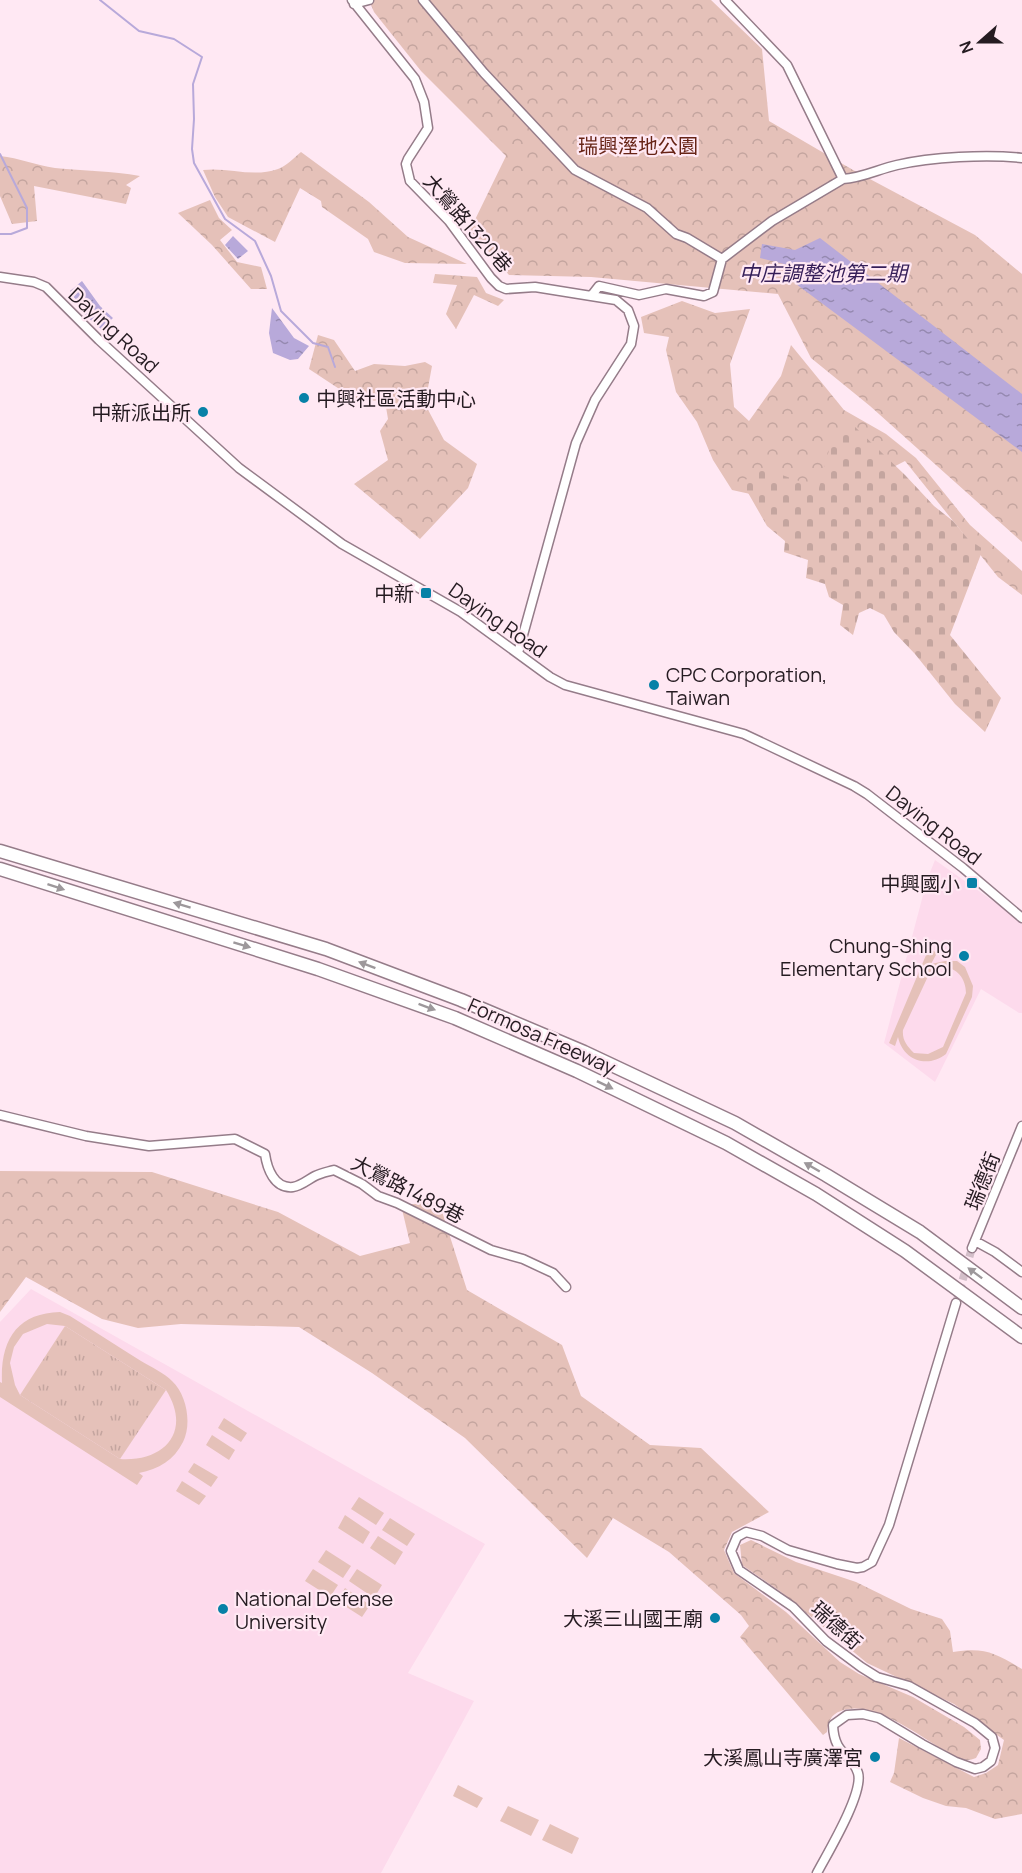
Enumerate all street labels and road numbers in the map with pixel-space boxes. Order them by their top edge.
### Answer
street label: 大鶯路1320巷 [418,168,518,278]
street label: Daying Road [63,281,165,379]
street label: Daying Road [443,576,553,664]
street label: Daying Road [881,779,987,871]
street label: Formosa Freeway [464,991,620,1081]
street label: 瑞德街 [958,1148,1006,1214]
street label: 大鶯路1489巷 [347,1149,469,1229]
street label: 瑞德街 [806,1595,868,1655]

